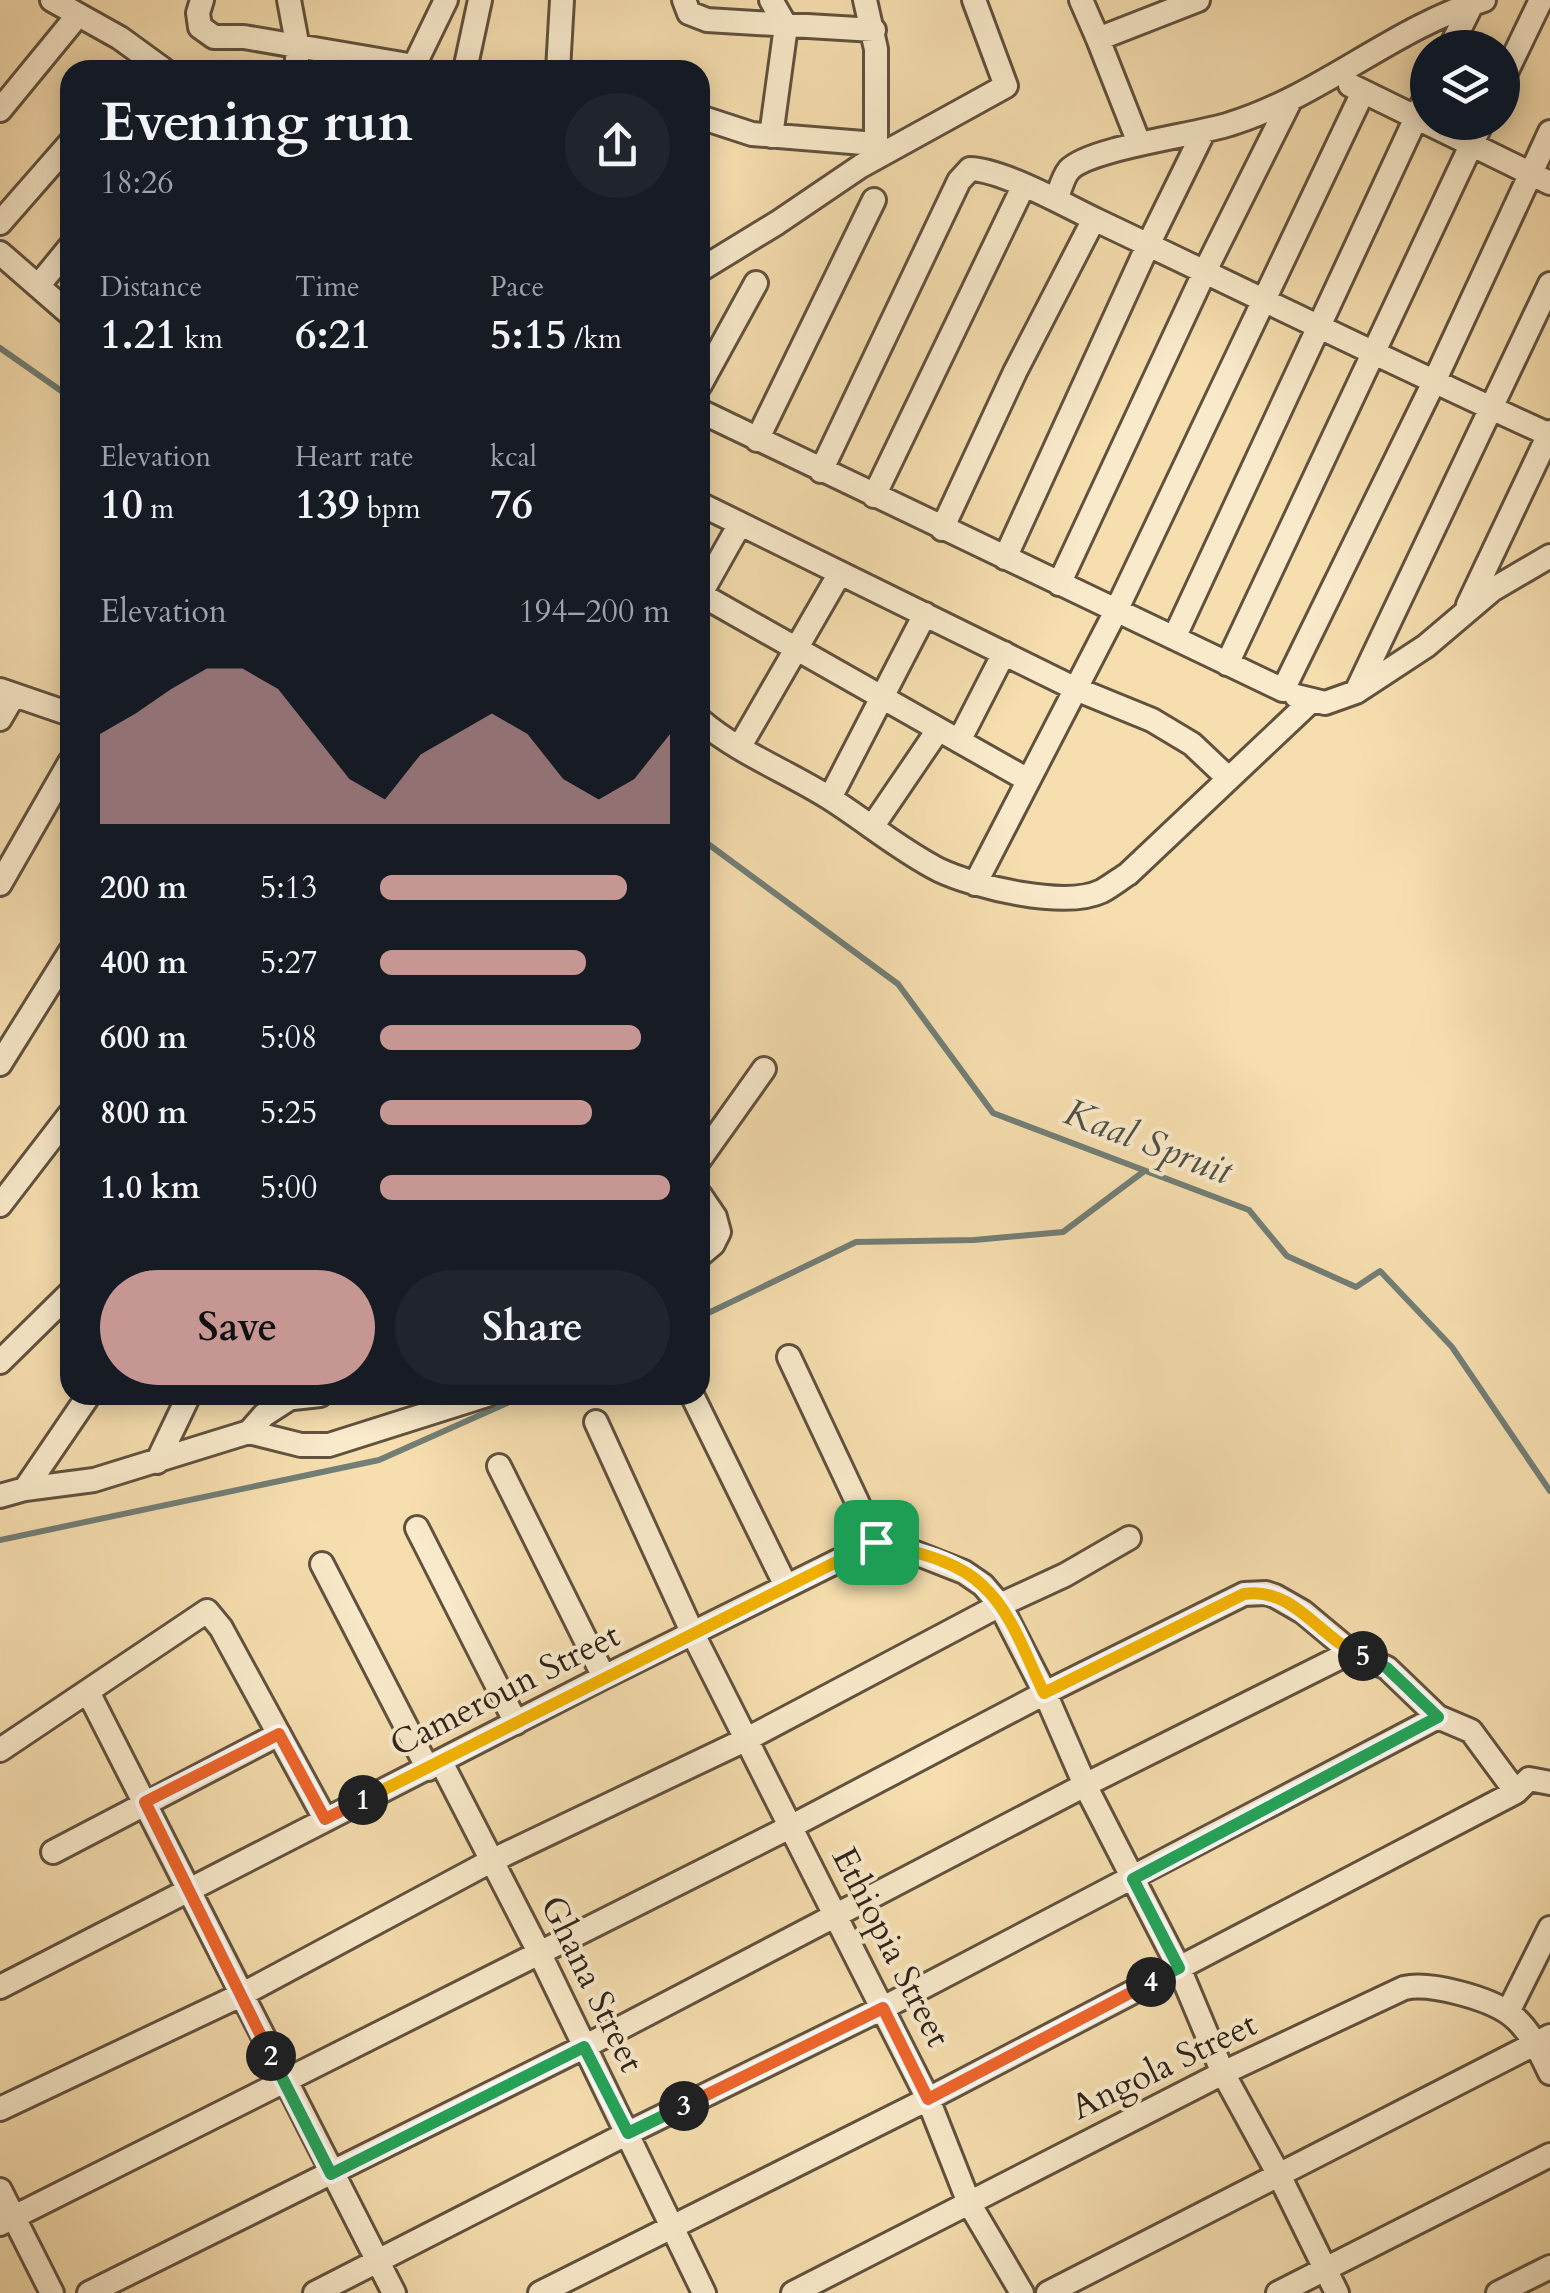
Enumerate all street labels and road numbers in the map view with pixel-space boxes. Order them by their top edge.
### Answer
street label: Cameroun Street [382,1611,628,1769]
street label: Ethiopia Street [820,1839,962,2055]
street label: Ghana Street [529,1888,655,2080]
street label: Angola Street [1063,2000,1265,2132]

